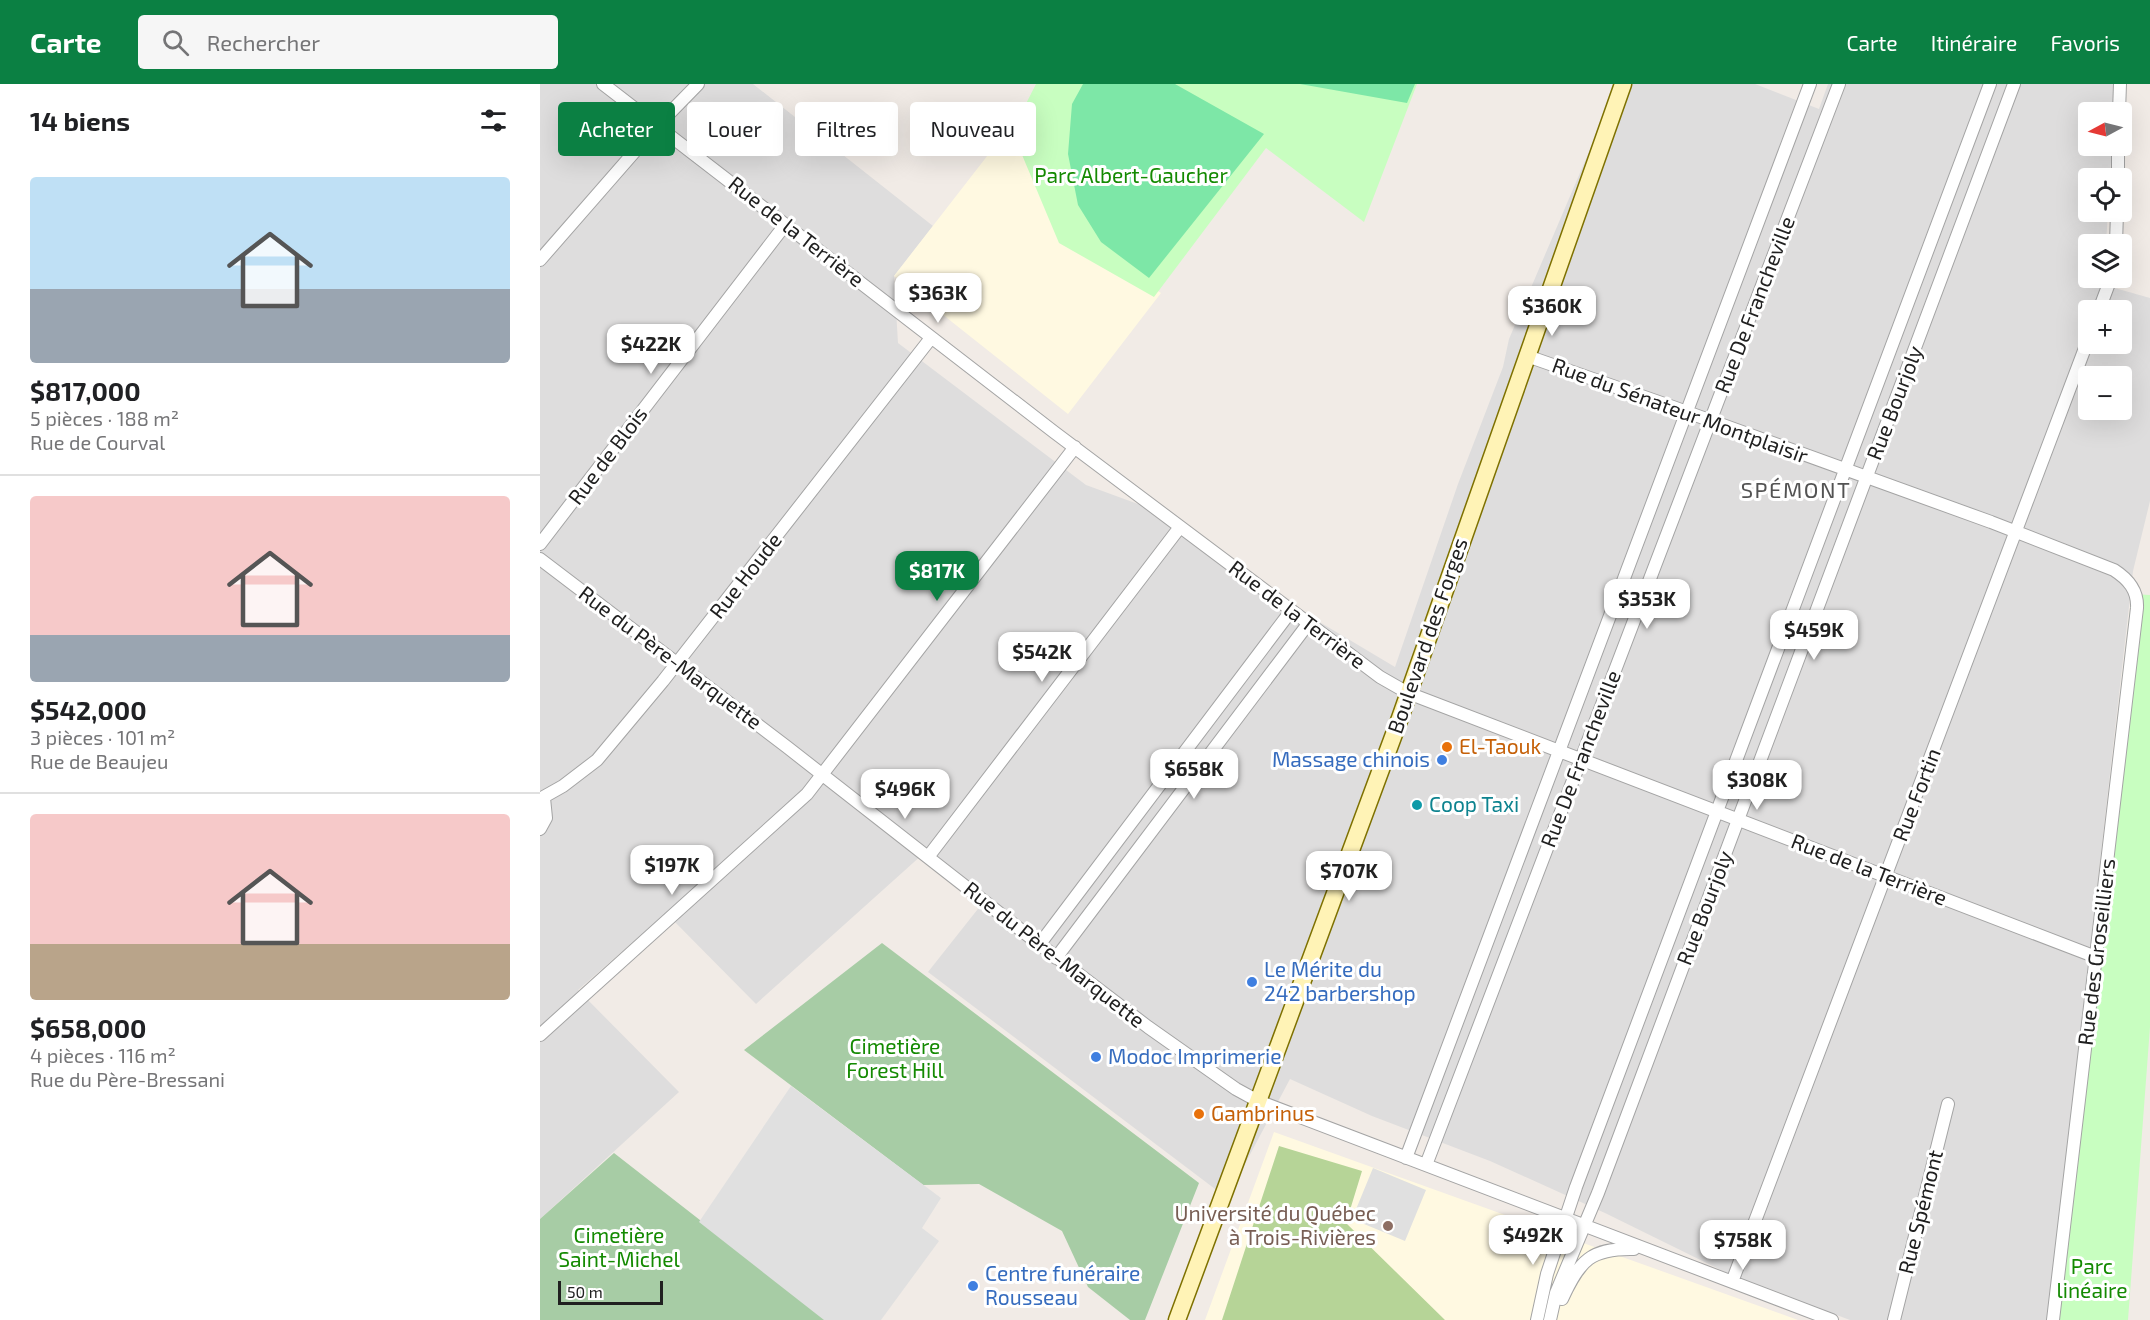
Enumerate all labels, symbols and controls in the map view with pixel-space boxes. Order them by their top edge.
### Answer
search box [138,15,558,69]
text: Carte [30,25,102,59]
icon: search [159,26,192,59]
text: Rechercher [207,29,320,55]
text: Carte [1846,30,1898,55]
text: Itinéraire [1931,30,2017,55]
text: Favoris [2050,30,2120,55]
chip: Acheter [558,102,675,156]
chip: Louer [687,102,783,156]
chip: Filtres [795,102,898,156]
chip: Nouveau [910,102,1036,156]
north arrow [2078,102,2132,156]
map controls [2078,102,2132,420]
icon: filters [477,104,510,137]
text: 14 biens [30,105,130,136]
park label: Parc Albert-Gaucher [1034,162,1228,187]
button: locate [2078,168,2132,222]
street label: Rue de la Terrière [724,170,870,291]
street label: Rue De Francheville [1708,212,1799,397]
icon: home [216,216,324,324]
button: layers [2078,234,2132,288]
pin: $363K [896,273,980,324]
text: $363K [909,280,967,304]
pin: $360K [1510,286,1594,337]
text: $360K [1522,293,1582,317]
button: + [2078,300,2132,354]
pin: $422K [609,324,693,375]
text: $422K [621,331,681,355]
street label: Rue Bourjoly [1860,342,1928,463]
street label: Rue du Sénateur Montplaisir [1549,352,1812,468]
button: − [2078,366,2132,420]
text: $817,000 [30,375,141,406]
street label: Rue de Blois [562,401,652,509]
text: 5 pièces · 188 m² [30,406,179,430]
text: Rue de Courval [30,430,165,454]
district label: SPÉMONT [1741,476,1851,502]
street label: Rue Houde [704,527,786,623]
street label: Boulevard des Forges [1381,534,1472,737]
icon: home [216,535,324,643]
pin: $817K [895,551,979,602]
street label: Rue de la Terrière [1225,554,1371,673]
text: $817K [909,558,965,582]
pin: $353K [1605,579,1689,630]
street label: Rue du Père-Marquette [574,580,767,734]
text: $353K [1618,586,1676,610]
pin: $459K [1772,610,1856,661]
text: $459K [1784,617,1844,641]
pin: $542K [1000,632,1084,683]
text: $542K [1012,639,1072,663]
street label: Rue De Francheville [1534,666,1625,851]
text: $542,000 [30,694,147,725]
text: 3 pièces · 101 m² [30,725,175,749]
place label: El-Taouk [1459,733,1542,758]
marker: El-Taouk [1440,740,1454,754]
street label: Rue Fortin [1886,744,1945,845]
place label: Massage chinois [1272,746,1430,771]
text: Rue de Beaujeu [30,749,168,773]
pin: $658K [1152,749,1236,800]
marker: Massage chinois [1435,753,1449,767]
text: $658K [1164,756,1224,780]
pin: $308K [1715,760,1799,811]
text: $308K [1727,767,1787,791]
pin: $496K [863,769,947,820]
text: $496K [875,776,935,800]
place label: Coop Taxi [1429,791,1519,816]
marker: Coop Taxi [1410,798,1424,812]
street label: Rue de la Terrière [1788,827,1951,910]
pin: $197K [630,845,714,896]
street label: Rue Bourjoly [1670,847,1738,968]
pin: $707K [1307,851,1391,902]
text: $197K [644,852,700,876]
icon: home [216,853,324,961]
street label: Rue des Groseilliers [2072,857,2119,1047]
text: $707K [1320,858,1378,882]
street label: Rue du Père-Marquette [960,875,1150,1032]
place label: Le Mérite du 242 barbershop [1264,956,1416,1005]
marker: Le Mérite du 242 barbershop [1245,975,1259,989]
text: $658,000 [30,1012,146,1043]
park label: Cimetière Forest Hill [846,1033,944,1082]
text: 4 pièces · 116 m² [30,1043,176,1067]
place label: Modoc Imprimerie [1108,1043,1282,1068]
marker: Modoc Imprimerie [1089,1050,1103,1064]
text: Rue du Père-Bressani [30,1067,225,1091]
place label: Gambrinus [1211,1100,1315,1125]
marker: Gambrinus [1192,1107,1206,1121]
street label: Rue Spémont [1892,1147,1947,1276]
place label: Université du Québec à Trois-Rivières [1175,1200,1376,1249]
pin: $492K [1491,1215,1575,1266]
marker: Université du Québec à Trois-Rivières [1381,1219,1395,1233]
pin: $758K [1701,1220,1785,1271]
park label: Cimetière Saint-Michel [558,1222,681,1271]
text: $492K [1503,1222,1563,1246]
text: $758K [1714,1227,1772,1251]
park label: Parc linéaire [2056,1253,2128,1302]
place label: Centre funéraire Rousseau [985,1260,1140,1309]
scale bar [558,1278,663,1306]
marker: Centre funéraire Rousseau [966,1279,980,1293]
text: 50 m [567,1282,603,1301]

